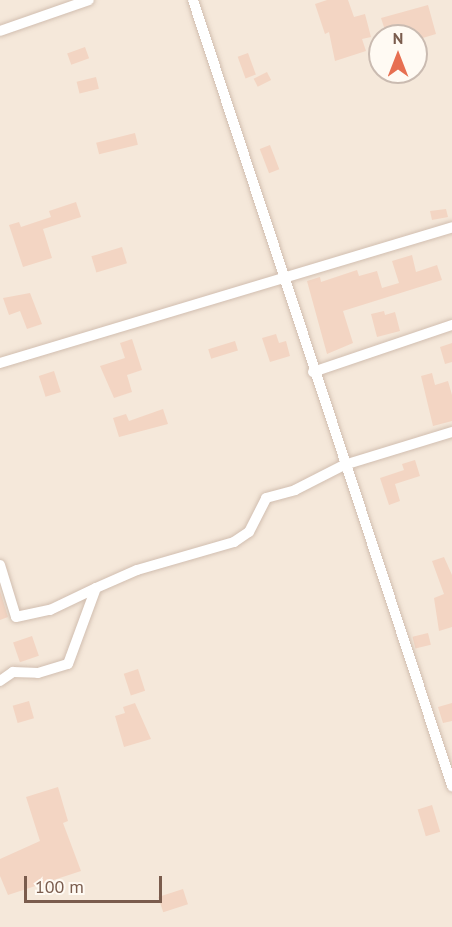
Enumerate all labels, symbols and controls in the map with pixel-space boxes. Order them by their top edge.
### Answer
north arrow [368,24,428,84]
text: N [393,28,403,48]
scale bar [27,864,165,902]
text: 100 m [35,875,84,898]

